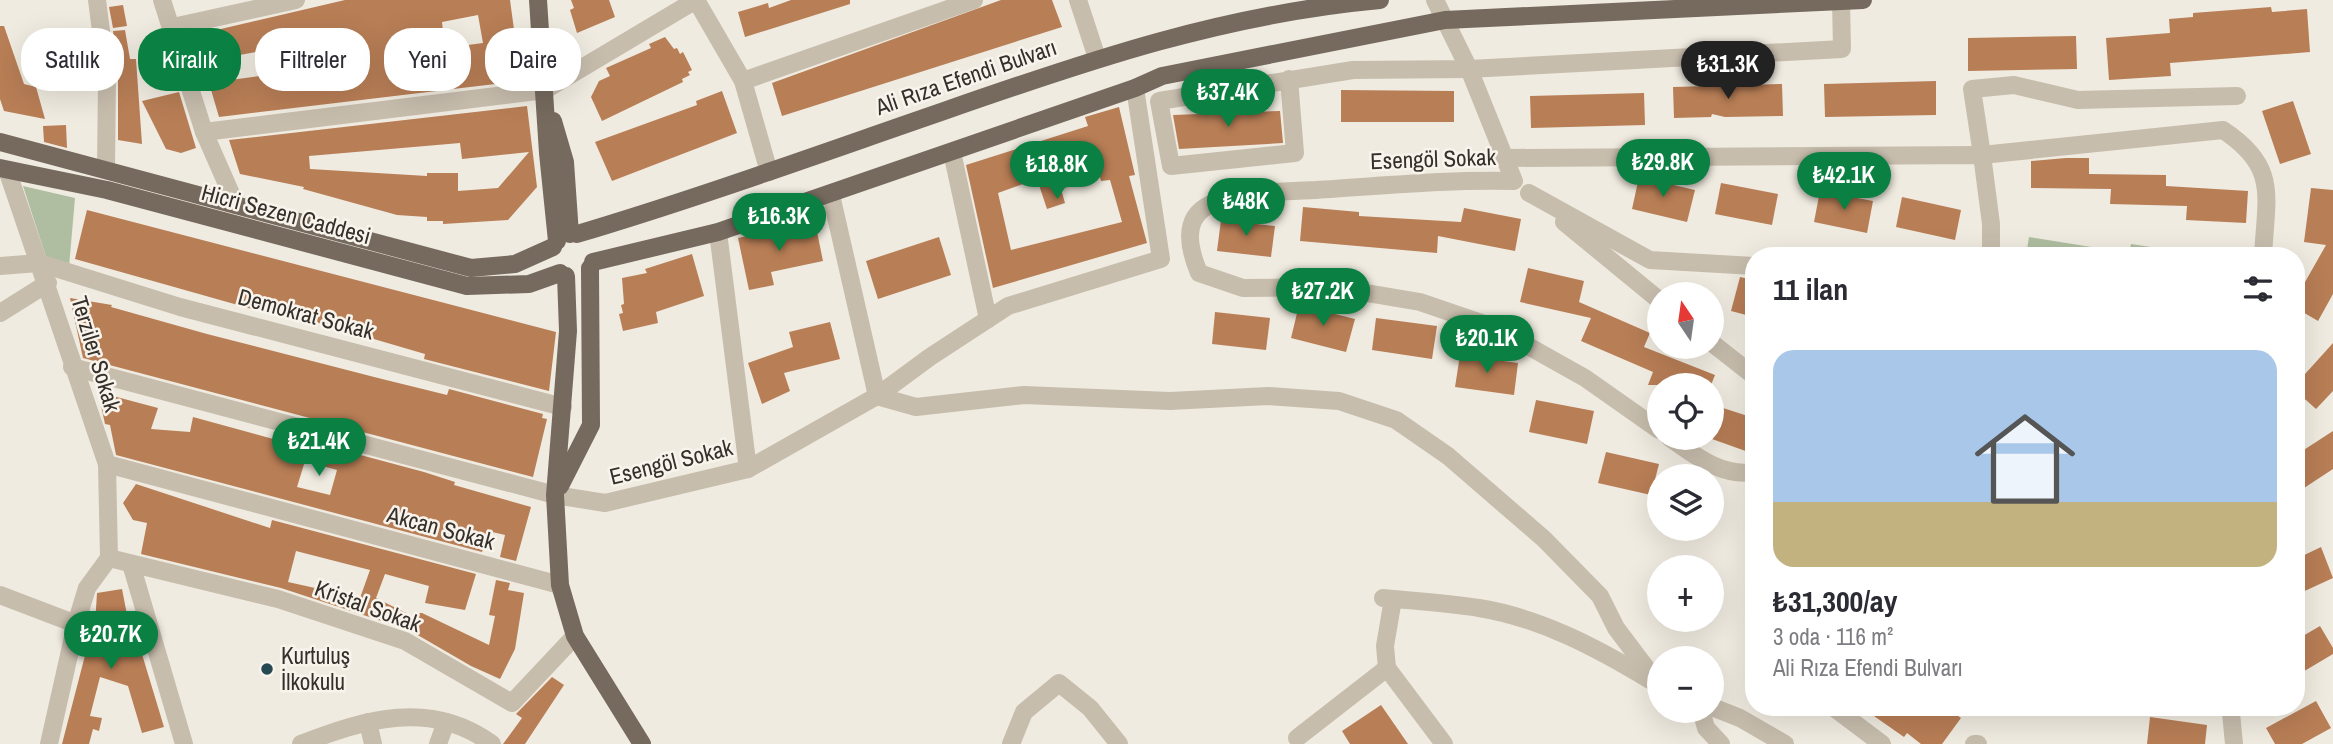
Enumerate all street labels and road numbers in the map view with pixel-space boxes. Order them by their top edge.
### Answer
street label: Ali Rıza Efendi Bulvarı [870,31,1061,122]
street label: Esengöl Sokak [1370,141,1497,176]
street label: Hicri Sezen Caddesi [198,176,374,251]
street label: Demokrat Sokak [235,281,378,347]
street label: Terziler Sokak [64,292,129,416]
street label: Esengöl Sokak [606,431,736,492]
street label: Akcan Sokak [383,498,499,557]
street label: Kristal Sokak [311,572,426,639]

